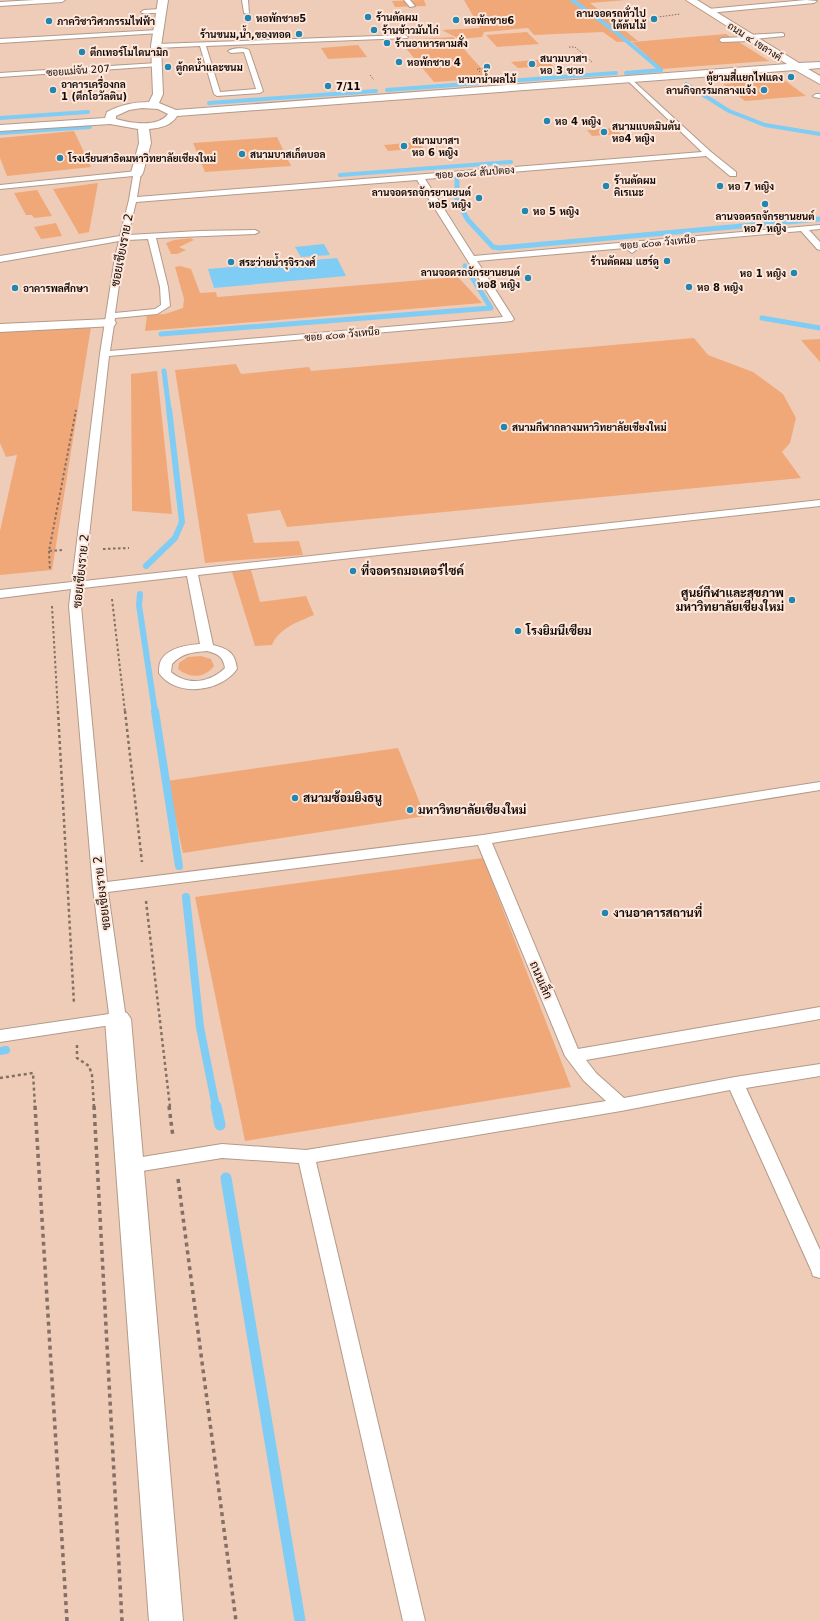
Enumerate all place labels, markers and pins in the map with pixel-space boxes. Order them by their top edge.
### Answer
place label: ลานจอดรถทั่วไป ใต้ต้นไม้ [576,5,647,31]
place label: ร้านตัดผม [376,11,418,23]
place label: หอพักชาย5 [256,12,306,24]
marker: ร้านตัดผม [363,12,373,22]
marker: หอพักชาย5 [243,13,253,23]
place label: หอพักชาย6 [464,14,514,26]
marker: ลานจอดรถทั่วไป ใต้ต้นไม้ [649,14,659,24]
place label: ภาควิชาวิศวกรรมไฟฟ้า [57,15,155,27]
marker: หอพักชาย6 [451,15,461,25]
marker: ภาควิชาวิศวกรรมไฟฟ้า [44,16,54,26]
place label: ร้านข้าวมันไก่ [382,24,439,36]
place label: ร้านขนม,น้ำ,ของทอด [200,25,291,40]
marker: ร้านข้าวมันไก่ [369,25,379,35]
marker: ร้านขนม,น้ำ,ของทอด [294,29,304,39]
place label: ร้านอาหารตามสั่ง [395,35,468,49]
marker: ร้านอาหารตามสั่ง [382,38,392,48]
place label: ตึกเทอร์โมไดนามิก [90,45,168,58]
marker: ตึกเทอร์โมไดนามิก [77,47,87,57]
place label: สนามบาสฯ หอ 3 ชาย [540,53,588,76]
place label: หอพักชาย 4 [407,56,461,68]
marker: หอพักชาย 4 [394,57,404,67]
place label: ตู้กดน้ำและขนม [176,58,243,75]
marker: สนามบาสฯ หอ 3 ชาย [527,59,537,69]
marker: ตู้กดน้ำและขนม [163,62,173,72]
marker: นานาน้ำผลไม้ [482,62,492,72]
place label: ตู้ยามสี่แยกไฟแดง [706,69,783,85]
place label: นานาน้ำผลไม้ [458,70,517,85]
marker: ตู้ยามสี่แยกไฟแดง [786,72,796,82]
place label: อาคารเครื่องกล 1 (ตึกโอวัลติน) [61,76,127,102]
marker: 7/11 [323,81,333,91]
place label: 7/11 [336,81,361,92]
place label: ลานกิจกรรมกลางแจ้ง [666,84,756,96]
marker: อาคารเครื่องกล 1 (ตึกโอวัลติน) [48,85,58,95]
marker: ลานกิจกรรมกลางแจ้ง [759,85,769,95]
marker: หอ 4 หญิง [542,116,552,126]
place label: หอ 4 หญิง [555,116,601,128]
place label: สนามแบตมินตัน หอ4 หญิง [612,120,681,145]
marker: สนามแบตมินตัน หอ4 หญิง [599,127,609,137]
place label: สนามบาสฯ หอ 6 หญิง [412,135,460,159]
marker: สนามบาสฯ หอ 6 หญิง [399,141,409,151]
place label: สนามบาสเก็ตบอล [250,147,326,160]
marker: สนามบาสเก็ตบอล [237,149,247,159]
place label: โรงเรียนสาธิตมหาวิทยาลัยเชียงใหม่ [67,152,216,164]
marker: โรงเรียนสาธิตมหาวิทยาลัยเชียงใหม่ [55,153,65,163]
place label: ร้านตัดผม คิเรเนะ [614,174,656,198]
marker: ร้านตัดผม คิเรเนะ [601,181,611,191]
marker: หอ 7 หญิง [715,181,725,191]
place label: หอ 7 หญิง [728,181,774,193]
place label: ลานจอดรถจักรยานยนต์ หอ5 หญิง [372,185,472,211]
marker: ลานจอดรถจักรยานยนต์ หอ5 หญิง [474,193,484,203]
marker: ลานจอดรถจักรยานยนต์ หอ7 หญิง [760,199,770,209]
marker: หอ 5 หญิง [520,206,530,216]
place label: หอ 5 หญิง [533,206,579,218]
place label: ลานจอดรถจักรยานยนต์ หอ7 หญิง [715,209,816,235]
place label: สระว่ายน้ำรุจิรวงศ์ [239,253,317,270]
place label: ร้านตัดผม แฮร์ดู [591,254,659,269]
marker: ร้านตัดผม แฮร์ดู [662,256,672,266]
marker: สระว่ายน้ำรุจิรวงศ์ [226,257,236,267]
place label: ลานจอดรถจักรยานยนต์ หอ8 หญิง [421,265,521,291]
place label: หอ 1 หญิง [740,268,786,280]
marker: หอ 1 หญิง [789,268,799,278]
marker: ลานจอดรถจักรยานยนต์ หอ8 หญิง [523,273,533,283]
place label: อาคารพลศึกษา [23,282,88,294]
marker: หอ 8 หญิง [684,282,694,292]
place label: หอ 8 หญิง [697,282,743,294]
marker: อาคารพลศึกษา [10,283,20,293]
place label: สนามกีฬากลางมหาวิทยาลัยเชียงใหม่ [512,421,667,433]
marker: สนามกีฬากลางมหาวิทยาลัยเชียงใหม่ [499,422,509,432]
place label: ที่จอดรถมอเตอร์ไซค์ [361,560,465,578]
marker: ที่จอดรถมอเตอร์ไซค์ [348,566,358,576]
place label: ศูนย์กีฬาและสุขภาพ มหาวิทยาลัยเชียงใหม่ [676,585,784,614]
marker: ศูนย์กีฬาและสุขภาพ มหาวิทยาลัยเชียงใหม่ [787,595,797,605]
place label: โรงยิมนีเซียม [525,623,592,638]
marker: โรงยิมนีเซียม [513,626,523,636]
place label: สนามซ้อมยิงธนู [303,790,382,806]
marker: สนามซ้อมยิงธนู [290,793,300,803]
place label: มหาวิทยาลัยเชียงใหม่ [418,802,526,817]
marker: มหาวิทยาลัยเชียงใหม่ [405,805,415,815]
place label: งานอาคารสถานที่ [613,902,702,920]
marker: งานอาคารสถานที่ [600,908,610,918]

